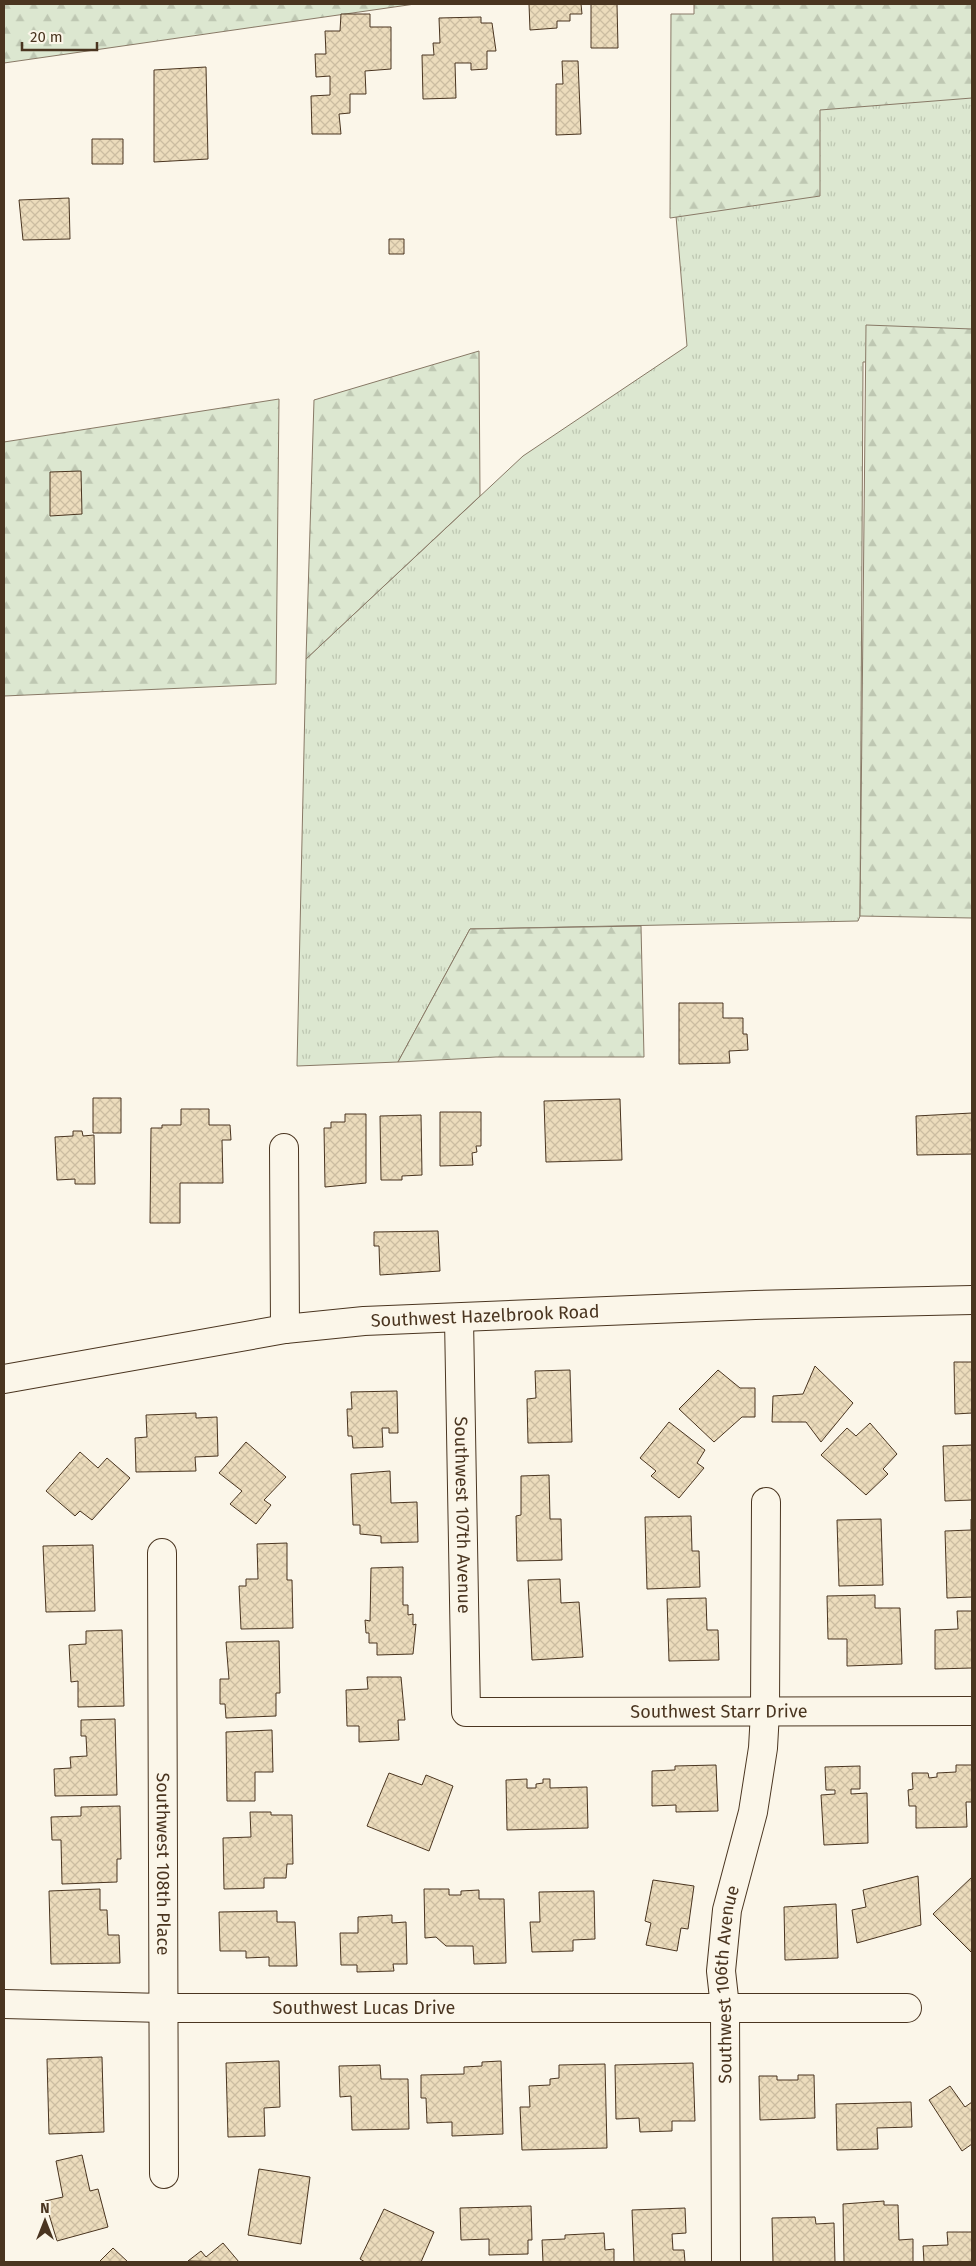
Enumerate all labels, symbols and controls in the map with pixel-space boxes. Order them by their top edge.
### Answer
scale bar [22,20,98,52]
text: 20 m [30,28,63,46]
street label: Southwest Hazelbrook Road [370,1300,600,1332]
street label: Southwest 107th Avenue [450,1416,475,1614]
street label: Southwest Starr Drive [630,1700,808,1723]
street label: Southwest 108th Place [152,1772,174,1956]
street label: Southwest 106th Avenue [710,1883,744,2084]
street label: Southwest Lucas Drive [272,1997,455,2019]
north arrow [20,2196,70,2246]
text: N [40,2200,50,2217]

